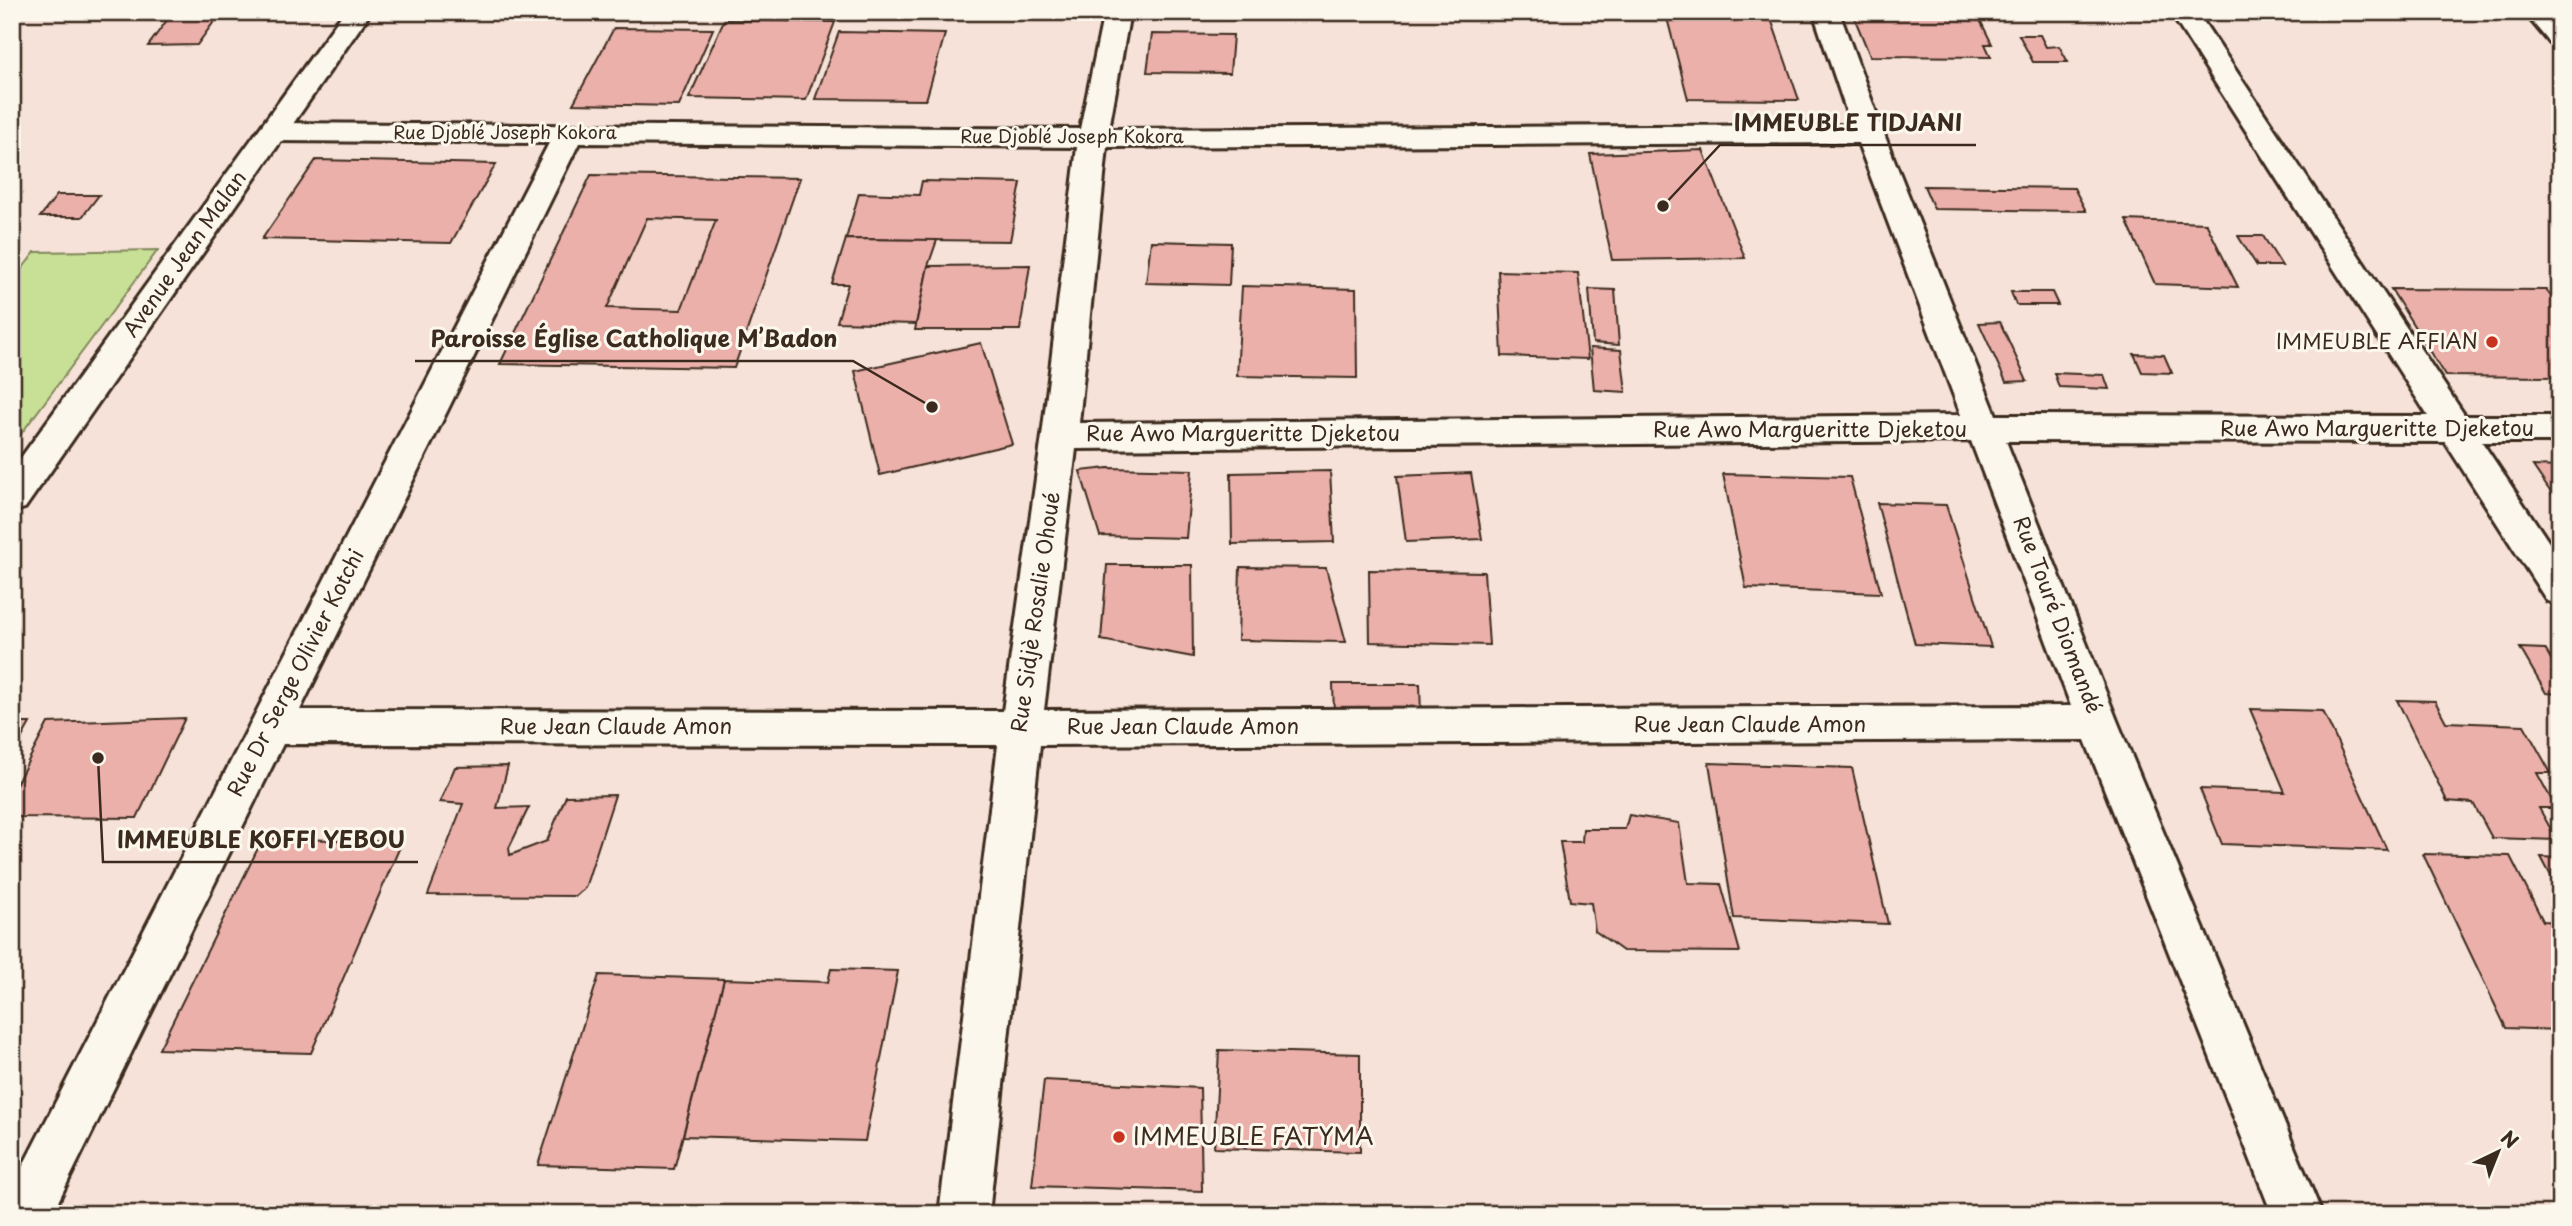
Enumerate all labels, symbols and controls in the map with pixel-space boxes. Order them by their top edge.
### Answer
callout: IMMEUBLE TIDJANI [1720,101,1976,145]
text: IMMEUBLE TIDJANI [1734,104,1962,139]
street label: Rue Djoblé Joseph Kokora [393,118,617,145]
street label: Rue Djoblé Joseph Kokora [960,122,1184,149]
street label: Avenue Jean Malan [114,163,253,343]
callout: Paroisse Église Catholique M’Badon [415,317,853,361]
text: Paroisse Église Catholique M’Badon [431,320,837,355]
place label: IMMEUBLE AFFIAN [2276,324,2478,356]
marker: IMMEUBLE AFFIAN [2484,334,2500,350]
street label: Rue Awo Margueritte Djeketou [2220,411,2534,443]
street label: Rue Awo Margueritte Djeketou [1653,412,1967,444]
street label: Rue Awo Margueritte Djeketou [1086,416,1400,448]
street label: Rue Sidjè Rosalie Ohoué [1001,489,1067,734]
street label: Rue Touré Diomandé [2007,511,2111,717]
street label: Rue Dr Serge Olivier Kotchi [218,543,371,801]
street label: Rue Jean Claude Amon [1634,707,1866,739]
street label: Rue Jean Claude Amon [500,709,732,741]
street label: Rue Jean Claude Amon [1067,709,1299,741]
callout: IMMEUBLE KOFFI YEBOU [103,818,418,862]
text: IMMEUBLE KOFFI YEBOU [117,821,405,856]
place label: IMMEUBLE FATYMA [1133,1117,1374,1153]
north arrow [2464,1118,2534,1188]
text: N [2495,1123,2525,1154]
marker: IMMEUBLE FATYMA [1111,1129,1127,1145]

